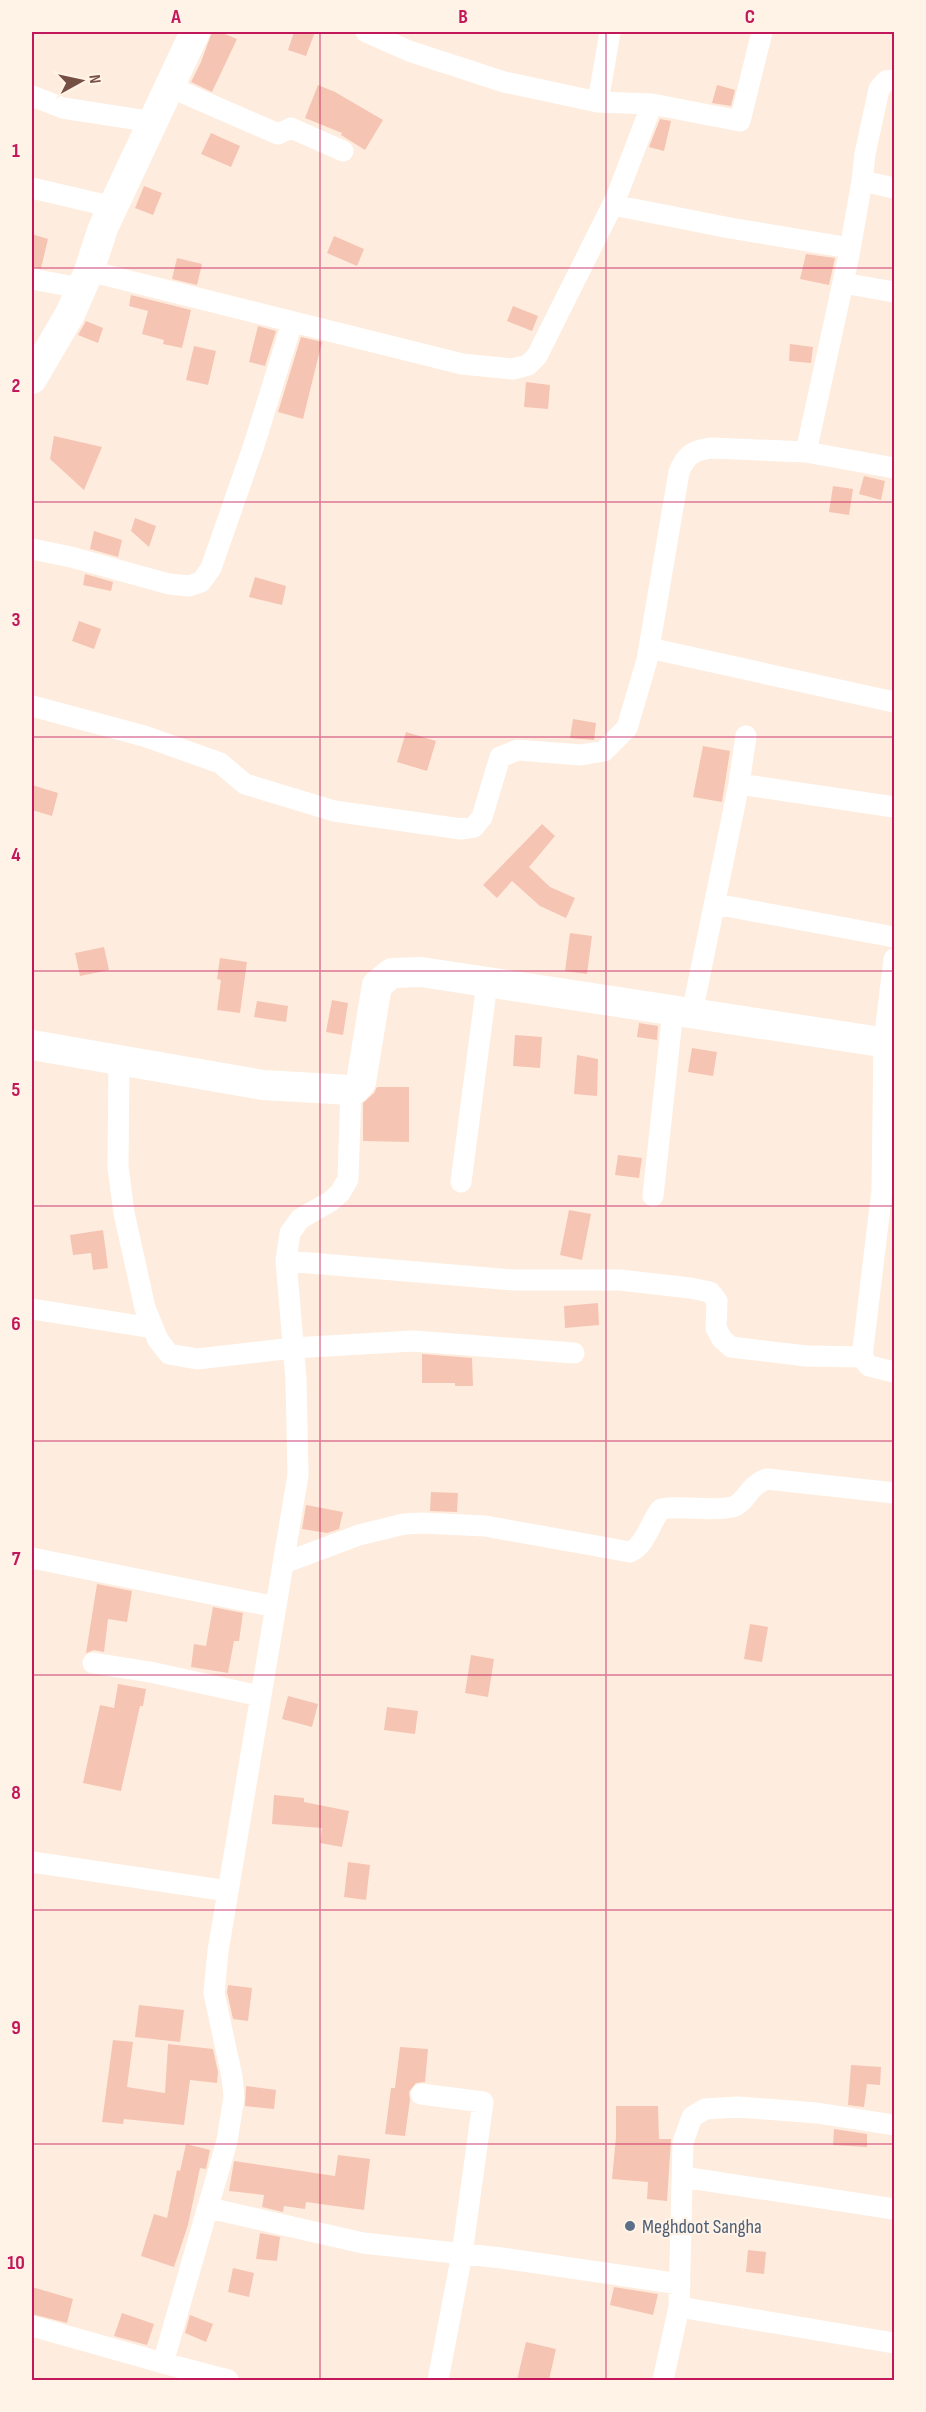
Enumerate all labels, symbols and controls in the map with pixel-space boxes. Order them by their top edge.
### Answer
text: A [170,5,181,29]
text: B [458,5,468,29]
text: C [745,5,755,29]
north arrow [51,51,111,111]
text: N [84,74,104,85]
text: 1 [12,139,20,163]
text: 2 [12,374,20,398]
text: 3 [12,608,21,632]
text: 4 [11,843,21,867]
text: 5 [12,1078,21,1102]
text: 6 [11,1312,21,1336]
text: 7 [12,1547,21,1571]
text: 8 [11,1781,21,1805]
text: 9 [11,2016,21,2040]
place label: Meghdoot Sangha [642,2215,762,2239]
marker: Meghdoot Sangha [623,2219,637,2233]
text: 10 [7,2251,25,2275]

